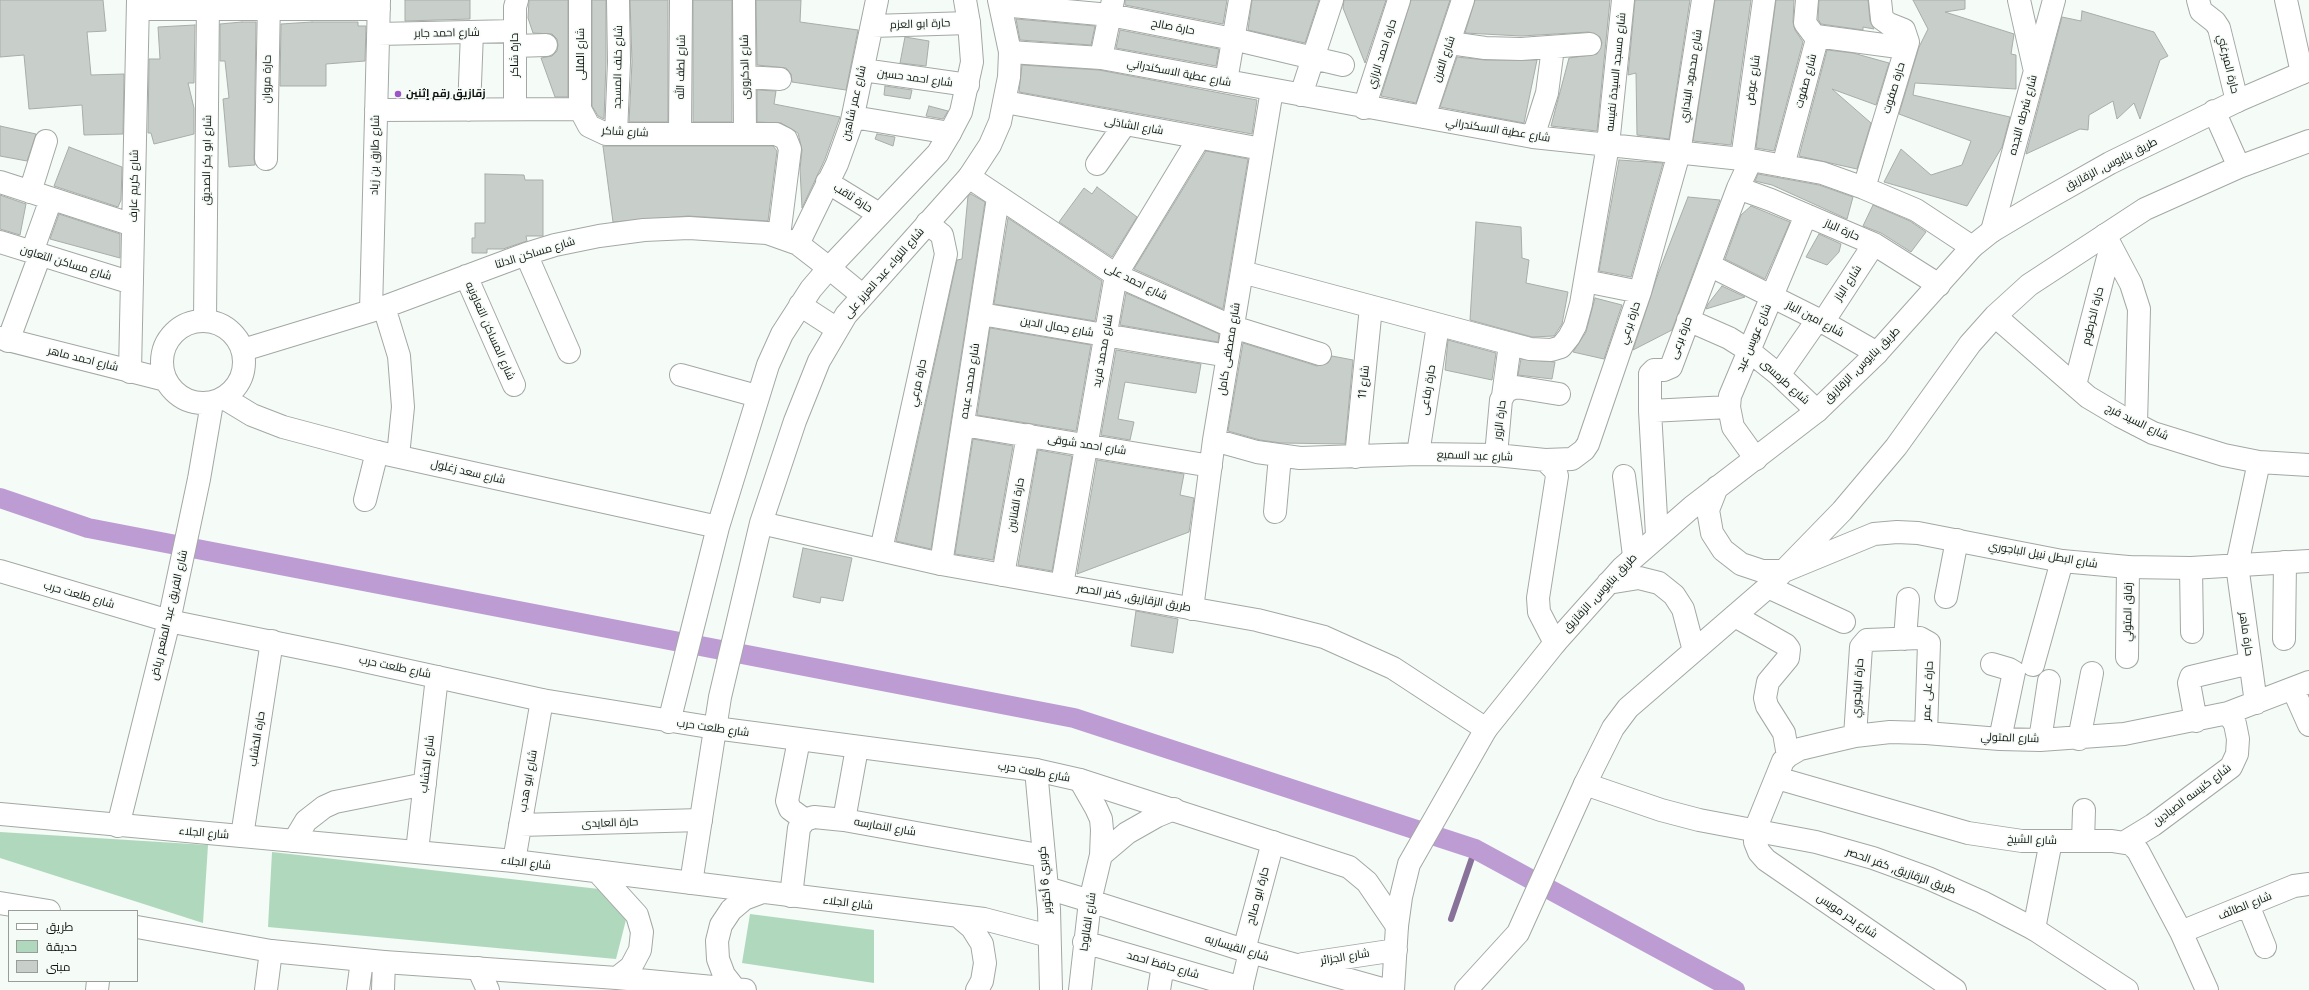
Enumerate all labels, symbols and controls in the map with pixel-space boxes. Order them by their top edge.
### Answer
street label: شارع مسجد السيدة نفيسه [1603,12,1629,132]
street label: حارة ابو العزم [890,16,950,32]
street label: حارة صالح [1150,16,1196,38]
street label: حارة احمد الرازي [1365,18,1399,90]
street label: شارع خلف المسجد [611,25,625,109]
street label: شارع احمد جابر [414,26,480,40]
street label: شارع القللى [574,28,588,80]
street label: شارع محمود البنداري [1677,28,1705,124]
street label: حارة شاكر [508,33,522,77]
street label: حارة الميرغني [2214,33,2242,95]
street label: شارع لطف الله [674,34,688,100]
street label: شارع الدكرورى [738,34,752,100]
street label: شارع الفرن [1430,34,1458,84]
street label: شارع صفوت [1792,52,1820,110]
street label: شارع عوض [1743,54,1763,106]
street label: حارة مروان [260,55,274,103]
street label: شارع عطية الاسكندراني [1126,56,1232,90]
street label: حارة صفوت [1880,61,1908,115]
street label: شارع عمر شاهين [839,64,869,142]
street label: شارع احمد حسين [876,66,954,90]
street label: شارع شرطه النجده [2006,73,2040,157]
place label: زقازيق رقم إثنين [406,87,486,101]
marker: زقازيق رقم إثنين [393,89,403,99]
street label: شارع الشاذلى [1103,114,1165,138]
street label: شارع ابو بكر الصديق [200,115,214,205]
street label: شارع طارق بن زياد [368,115,382,195]
street label: شارع عطية الاسكندراني [1445,115,1551,145]
street label: شارع شاكر [601,124,649,140]
street label: طريق بنايوس, الزقازيق [2062,135,2160,193]
street label: شارع كريم عارف [127,150,141,222]
street label: حارة ثاقب [831,181,875,215]
street label: حارة الباز [1822,216,1862,244]
street label: شارع اللواء عبد العزيز على [841,225,927,321]
street label: شارع مساكن الدلتا [493,235,577,271]
street label: شارع مساكن التعاون [19,243,113,283]
street label: شارع احمد على [1103,261,1169,303]
street label: شارع الباز [1832,263,1864,303]
street label: شارع المساكن التعاونيه [462,280,518,382]
street label: حارة الخرطوم [2079,286,2107,346]
street label: شارع امين الباز [1784,298,1846,340]
street label: حارة برعي [1617,300,1643,346]
street label: شارع مصطفى كامل [1215,302,1243,396]
street label: شارع عويس عيد [1734,302,1774,374]
street label: شارع محمد فريد [1090,313,1116,389]
street label: شارع جمال الدين [1019,314,1095,340]
street label: حارة برعى [1667,315,1695,361]
street label: طريق بنايوس, الزقازيق [1821,324,1903,406]
street label: شارع محمد عبده [957,342,983,420]
street label: شارع احمد ماهر [46,344,120,374]
street label: شارع طرمسى [1758,357,1812,407]
street label: حارة مرعي [907,358,929,408]
street label: حارة رفاعى [1418,364,1438,416]
street label: شارع 11 [1356,365,1372,399]
street label: حارة الزور [1491,399,1509,441]
street label: شارع السيد فرج [2103,401,2171,443]
street label: شارع احمد شوقى [1047,432,1127,458]
street label: شارع عبد السميع [1437,448,1513,464]
street label: شارع سعد زغلول [430,457,506,487]
street label: حارة الفنانين [1005,477,1027,533]
street label: شارع البطل نبيل الباجوري [1987,539,2099,571]
street label: شارع الفريق عبد المنعم رياض [148,549,190,681]
street label: طريق بنايوس, الزقازيق [1560,551,1640,635]
street label: شارع طلعت حرب [42,579,116,611]
street label: طريق الزقازيق, كفر الحصر [1076,581,1192,615]
street label: زقاق المتولي [2121,582,2135,642]
street label: حارة ماهر [2236,611,2256,657]
street label: شارع طلعت حرب [358,653,432,681]
street label: حارة الباجوري [1849,658,1867,718]
street label: حارة على عمر [1920,661,1936,721]
street label: حارة الخشاب [246,710,268,768]
street label: شارع طلعت حرب [676,716,750,740]
street label: شارع المتولي [1980,730,2040,746]
street label: شارع الخشاب [417,734,437,794]
street label: شارع ابو هدب [516,749,540,813]
street label: شارع طلعت حرب [997,759,1071,785]
street label: شارع كنيسه الصيادين [2150,761,2234,829]
street label: حارة العايدى [581,815,639,831]
street label: شارع النمارسه [853,815,917,839]
street label: شارع الجلاء [178,824,230,842]
street label: شارع الشيخ [2007,833,2057,847]
street label: طريق الزقازيق, كفر الحصر [1844,845,1958,897]
street label: كوبري 6 أكتوبر [1035,846,1055,914]
street label: شارع الجلاء [500,853,552,873]
street label: حارة ابو صالح [1244,866,1272,926]
street label: شارع الطائف [2216,889,2274,923]
street label: شارع بحر مويس [1814,891,1880,941]
street label: شارع الفالوجا [1077,892,1099,952]
street label: شارع الجلاء [822,893,874,913]
legend [8,910,138,982]
text: طريق [46,919,73,934]
street label: شارع القيساريه [1203,932,1271,964]
text: حديقة [46,939,77,954]
street label: شارع الجزائر [1320,947,1370,967]
street label: شارع حافظ احمد [1125,948,1201,982]
text: مبنى [46,959,71,974]

